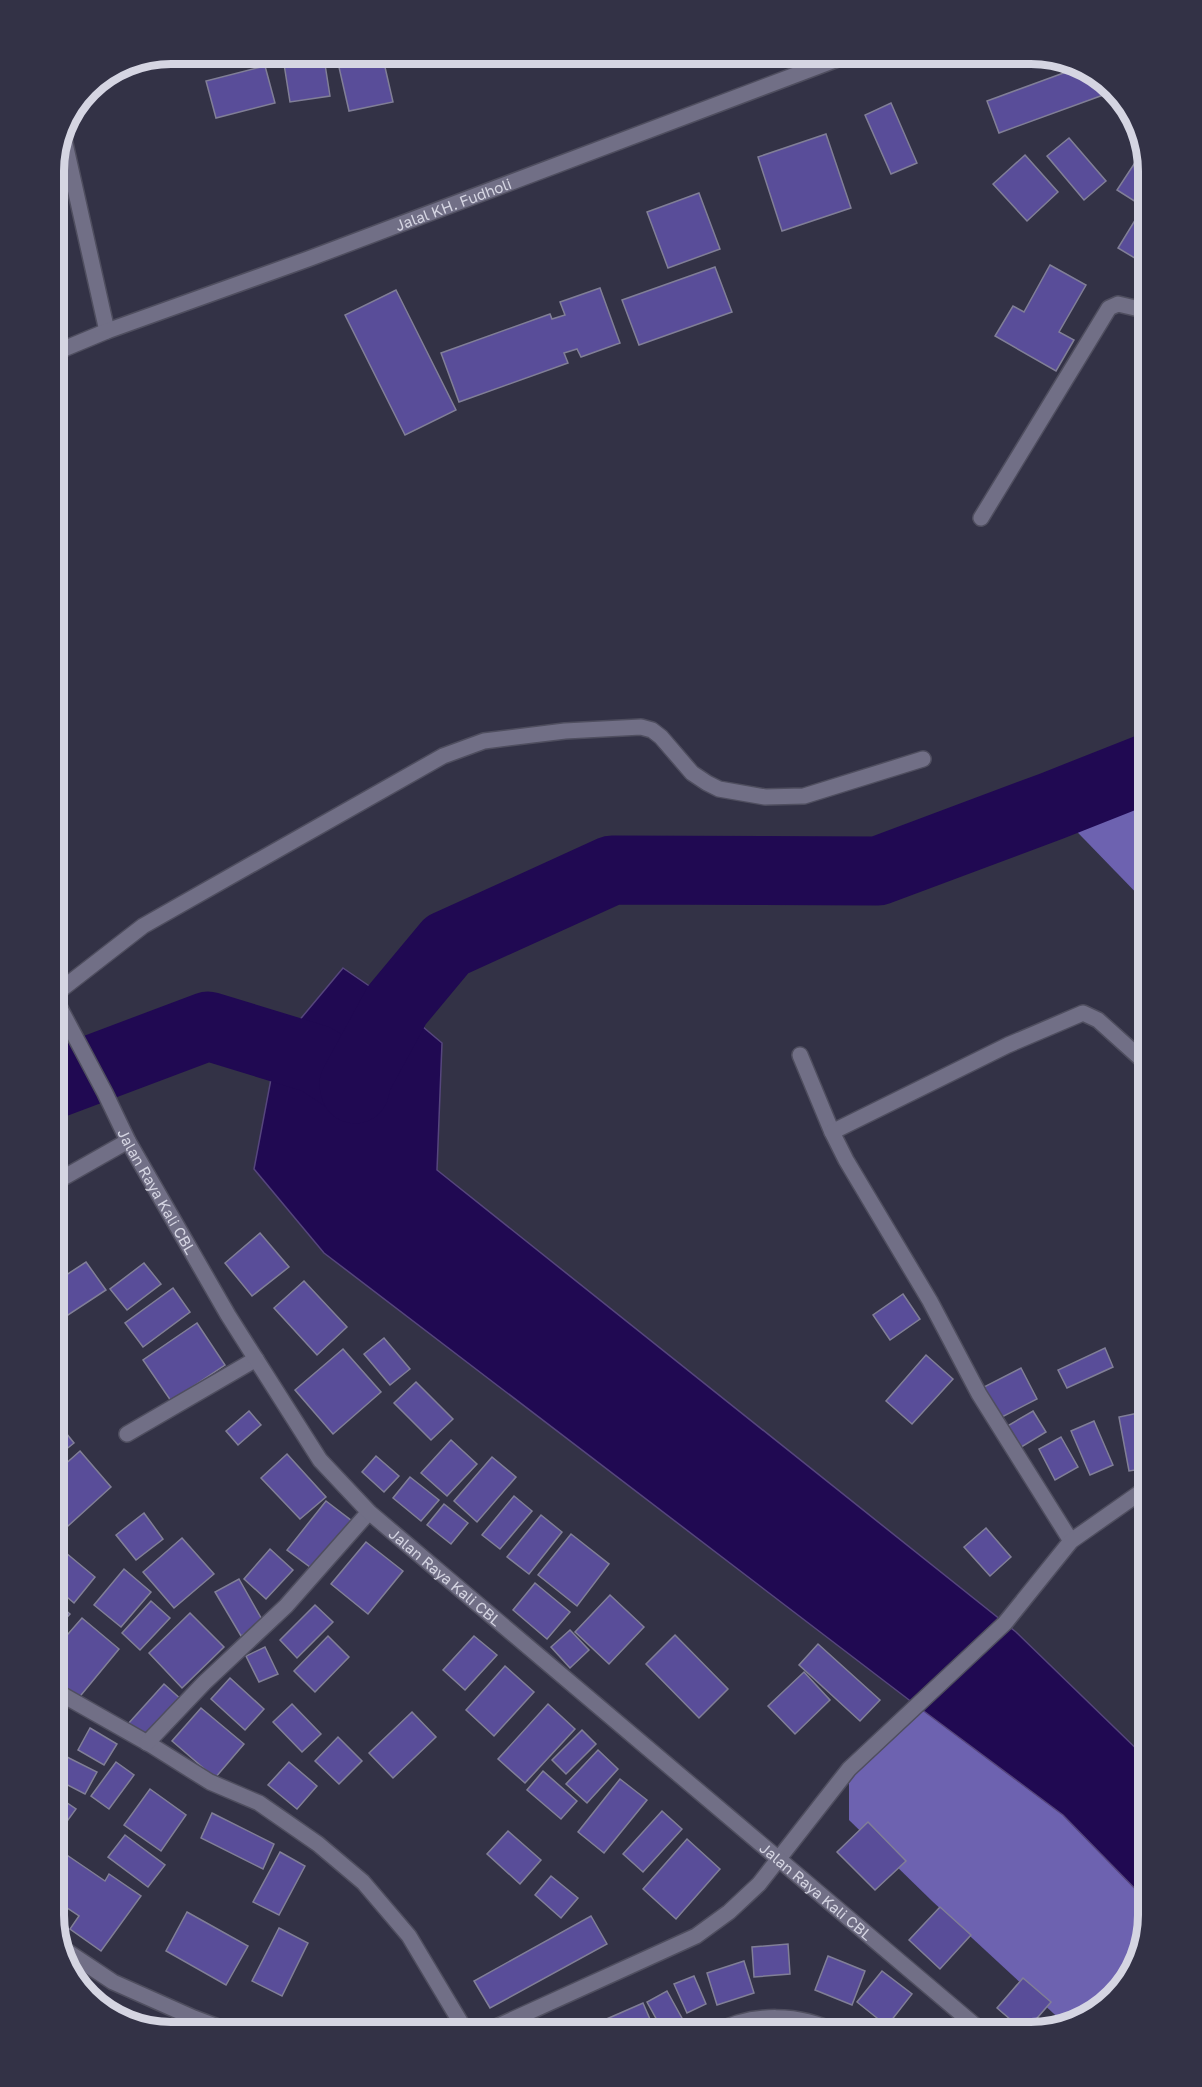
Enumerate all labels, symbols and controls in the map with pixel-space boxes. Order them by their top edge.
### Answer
street label: Jalal KH. Fudholi [392,174,514,234]
street label: Jalan Raya Kali CBL [114,1126,200,1258]
street label: Jalan Raya Kali CBL [386,1524,506,1630]
street label: Jalan Raya Kali CBL [756,1838,876,1944]

